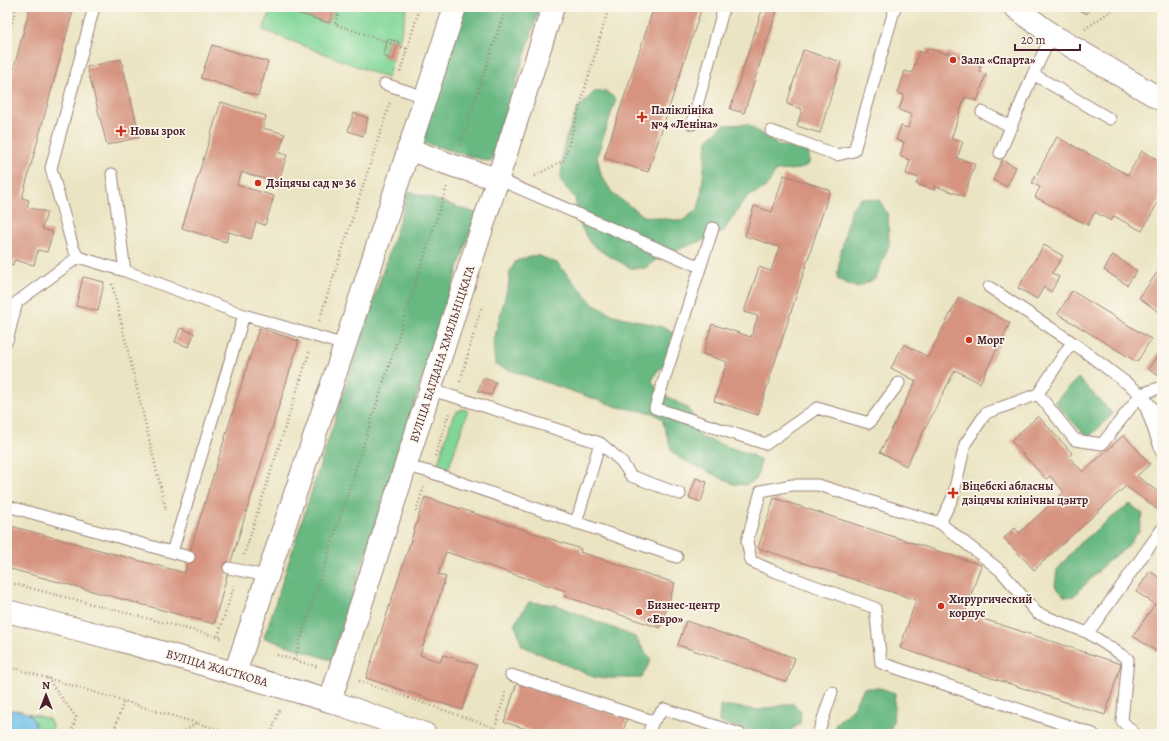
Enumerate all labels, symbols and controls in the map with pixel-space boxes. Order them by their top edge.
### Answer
scale bar [1015,26,1080,52]
text: 20 m [1021,32,1045,48]
place label: Зала «Спарта» [961,52,1036,68]
marker: Зала «Спарта» [948,55,958,65]
place label: Паліклініка №4 «Леніна» [651,102,719,132]
marker: Паліклініка №4 «Леніна» [636,111,648,123]
place label: Новы зрок [130,123,186,139]
marker: Новы зрок [115,125,127,137]
place label: Дзіцячы сад № 36 [266,175,356,191]
marker: Дзіцячы сад № 36 [253,178,263,188]
street label: ВУЛІЦА БАГДАНА ХМЯЛЬНІЦКАГА [406,263,478,444]
place label: Морг [977,332,1005,348]
marker: Морг [964,335,974,345]
place label: Віцебскі абласны дзіцячы клінічны цэнтр [961,478,1089,508]
marker: Віцебскі абласны дзіцячы клінічны цэнтр [947,487,959,499]
place label: Хирургический корпус [949,591,1033,621]
place label: Бизнес-центр «Евро» [647,597,721,627]
marker: Хирургический корпус [936,601,946,611]
marker: Бизнес-центр «Евро» [634,607,644,617]
street label: ВУЛІЦА ЖАСТКОВА [164,646,271,690]
north arrow [26,675,66,715]
text: N [42,678,50,693]

